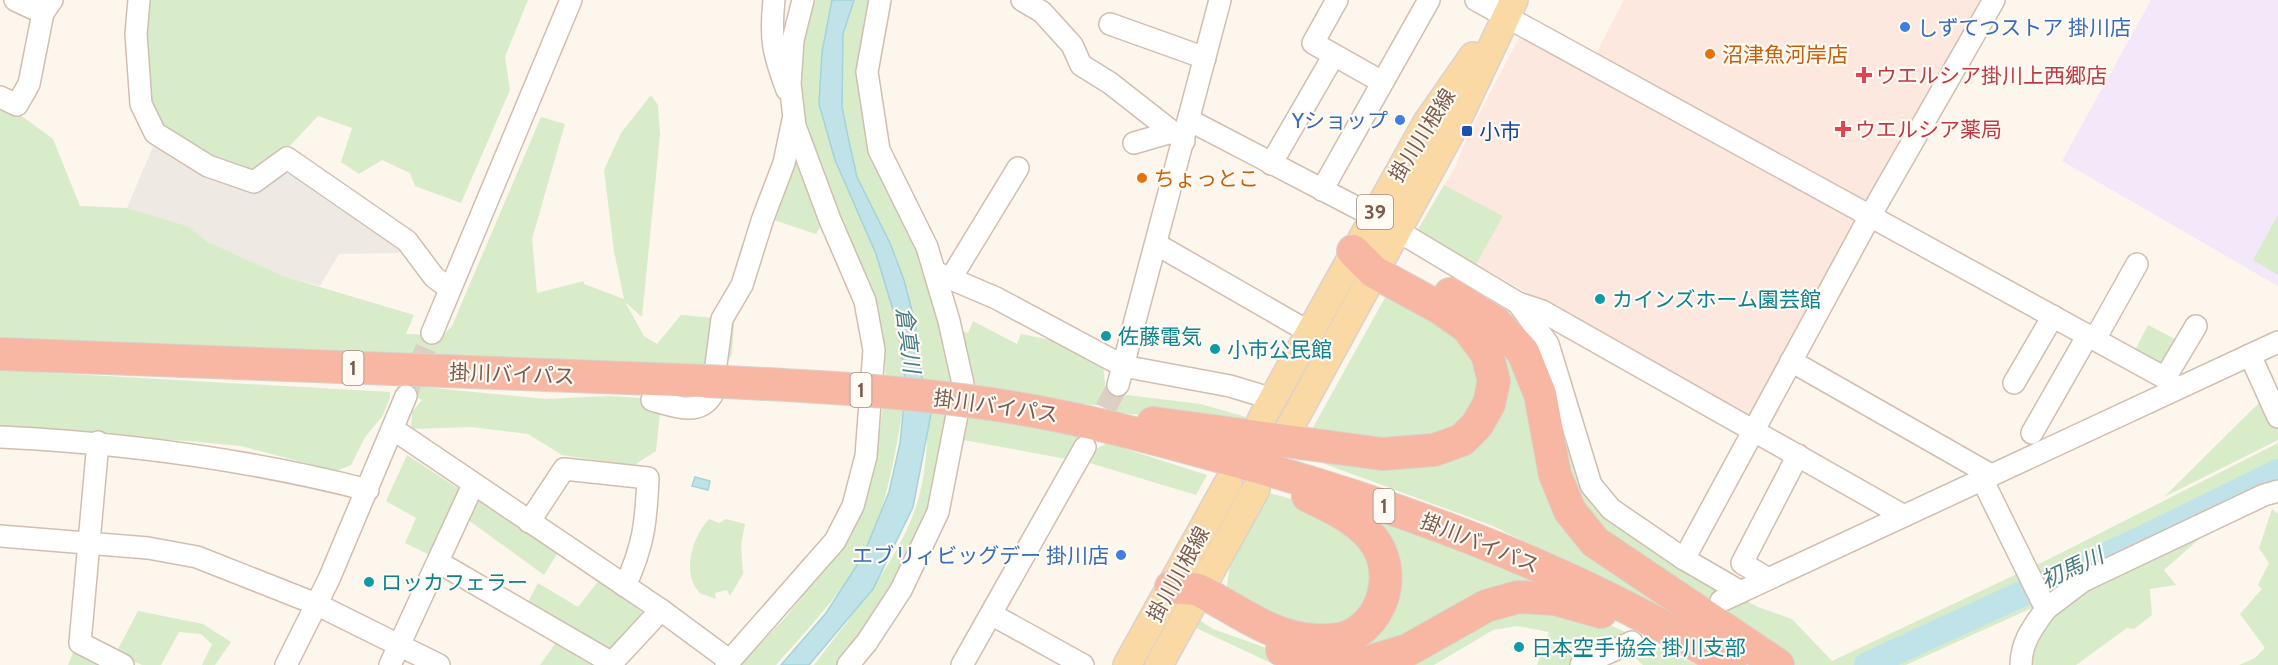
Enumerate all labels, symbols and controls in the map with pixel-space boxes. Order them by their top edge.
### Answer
place label: しずてつストア 掛川店 [1917,15,2131,40]
marker: しずてつストア 掛川店 [1898,20,1912,34]
place label: 沼津魚河岸店 [1722,42,1848,67]
marker: 沼津魚河岸店 [1703,47,1717,61]
place label: ウエルシア掛川上西郷店 [1876,63,2107,88]
marker: ウエルシア掛川上西郷店 [1857,68,1871,82]
street label: 掛川川根線 [1384,84,1460,186]
place label: Yショップ [1291,108,1388,133]
marker: Yショップ [1393,113,1407,127]
place label: ウエルシア薬局 [1855,117,2002,142]
place label: 小市 [1479,119,1521,144]
marker: ウエルシア薬局 [1836,122,1850,136]
marker: 小市 [1460,124,1474,138]
place label: ちょっとこ [1154,166,1259,191]
marker: ちょっとこ [1135,171,1149,185]
road number: 39 [1357,195,1393,229]
place label: カインズホーム園芸館 [1612,287,1821,312]
marker: カインズホーム園芸館 [1593,292,1607,306]
water label: 倉真川 [891,306,926,376]
place label: 佐藤電気 [1118,324,1202,349]
marker: 佐藤電気 [1099,329,1113,343]
place label: 小市公民館 [1227,337,1332,362]
marker: 小市公民館 [1208,342,1222,356]
road number: 1 [342,351,364,385]
street label: 掛川バイパス [449,359,575,389]
road number: 1 [850,373,872,407]
street label: 掛川バイパス [932,385,1060,427]
road number: 1 [1374,489,1394,523]
street label: 掛川バイパス [1417,508,1543,578]
street label: 掛川川根線 [1142,522,1214,626]
water label: 初馬川 [2036,541,2109,594]
place label: エブリィビッグデー 掛川店 [852,543,1109,568]
marker: エブリィビッグデー 掛川店 [1114,548,1128,562]
place label: ロッカフェラー [381,570,528,595]
marker: ロッカフェラー [362,575,376,589]
place label: 日本空手協会 掛川支部 [1531,635,1746,660]
marker: 日本空手協会 掛川支部 [1512,640,1526,654]

